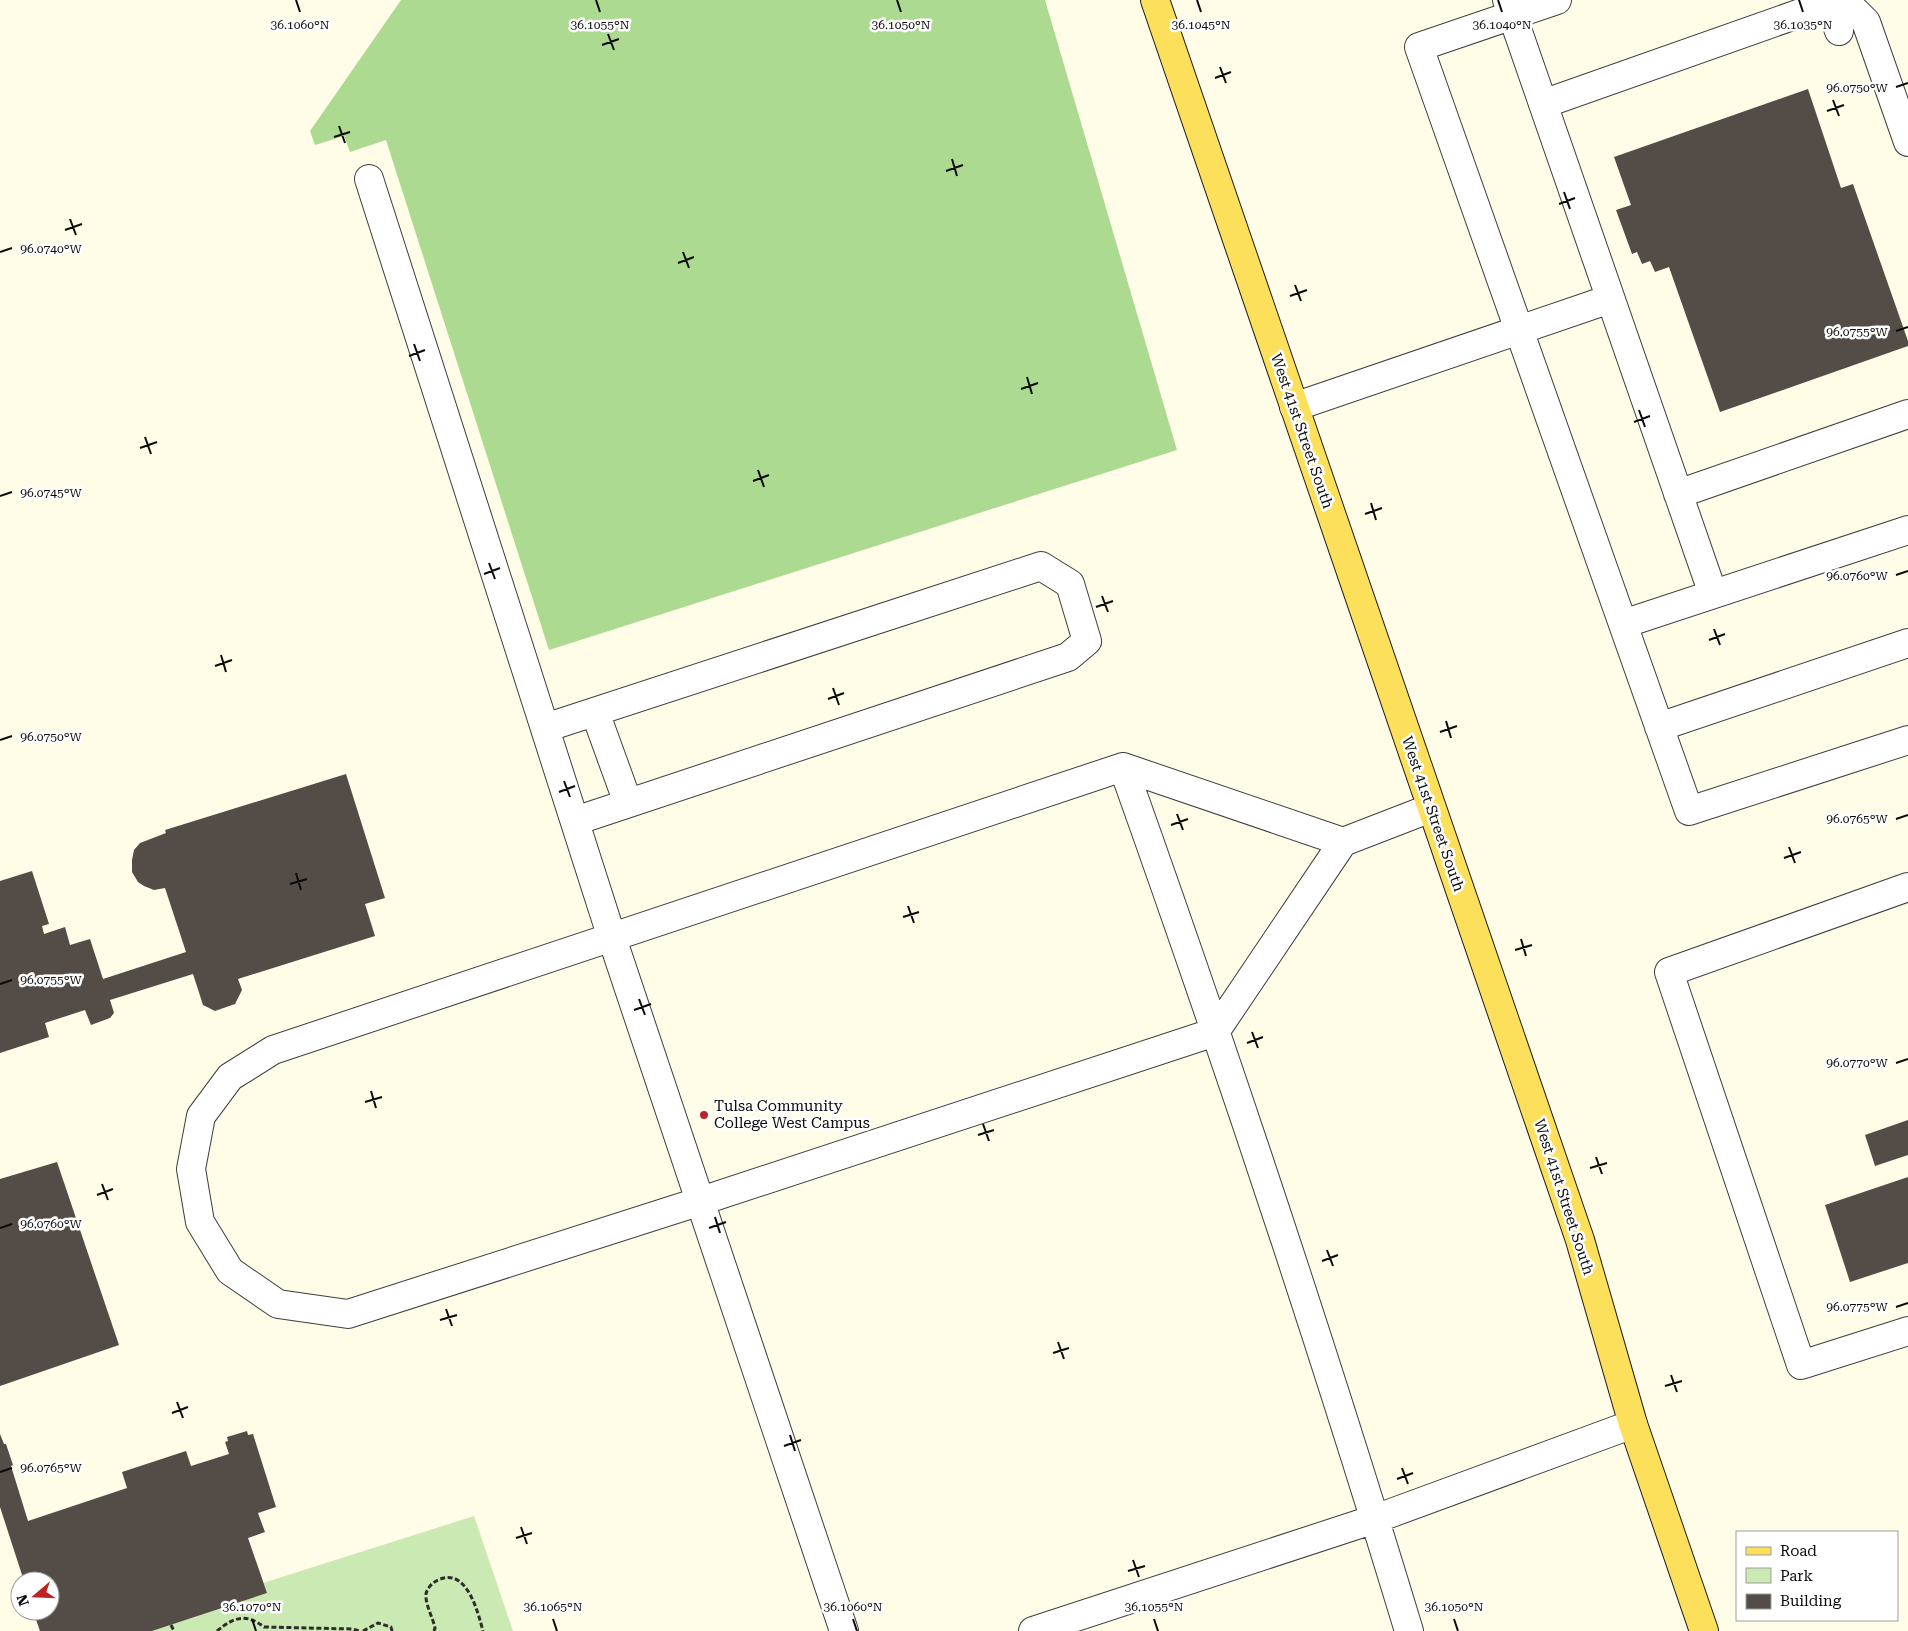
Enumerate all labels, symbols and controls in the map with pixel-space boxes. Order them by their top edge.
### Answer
text: 36.1060°N [271,18,330,32]
text: 36.1055°N [571,18,630,32]
text: 36.1050°N [872,18,931,32]
text: 36.1045°N [1172,18,1231,32]
text: 36.1040°N [1473,18,1532,32]
text: 36.1035°N [1774,18,1833,32]
text: 96.0750°W [1826,81,1889,95]
text: 96.0740°W [20,242,83,256]
text: 96.0755°W [1826,325,1889,339]
street label: West 41st Street South [1267,351,1337,511]
text: 96.0745°W [20,486,83,500]
text: 96.0760°W [1826,569,1889,583]
text: 96.0750°W [20,730,83,744]
street label: West 41st Street South [1398,734,1468,894]
text: 96.0765°W [1826,812,1889,826]
text: 96.0755°W [20,973,83,987]
text: 96.0770°W [1826,1056,1889,1070]
place label: Tulsa Community College West Campus [714,1097,870,1132]
marker: Tulsa Community College West Campus [698,1109,710,1121]
street label: West 41st Street South [1530,1117,1598,1278]
text: 96.0760°W [20,1217,83,1231]
text: 96.0775°W [1826,1300,1889,1314]
text: 96.0765°W [20,1461,83,1475]
legend [1736,1531,1898,1621]
text: Road [1780,1542,1817,1560]
text: Park [1780,1567,1814,1585]
north arrow [10,1571,60,1621]
text: N [13,1592,32,1608]
text: Building [1780,1592,1842,1610]
text: 36.1070°N [223,1600,282,1614]
text: 36.1065°N [524,1600,583,1614]
text: 36.1060°N [824,1600,883,1614]
text: 36.1055°N [1125,1600,1184,1614]
text: 36.1050°N [1425,1600,1484,1614]

